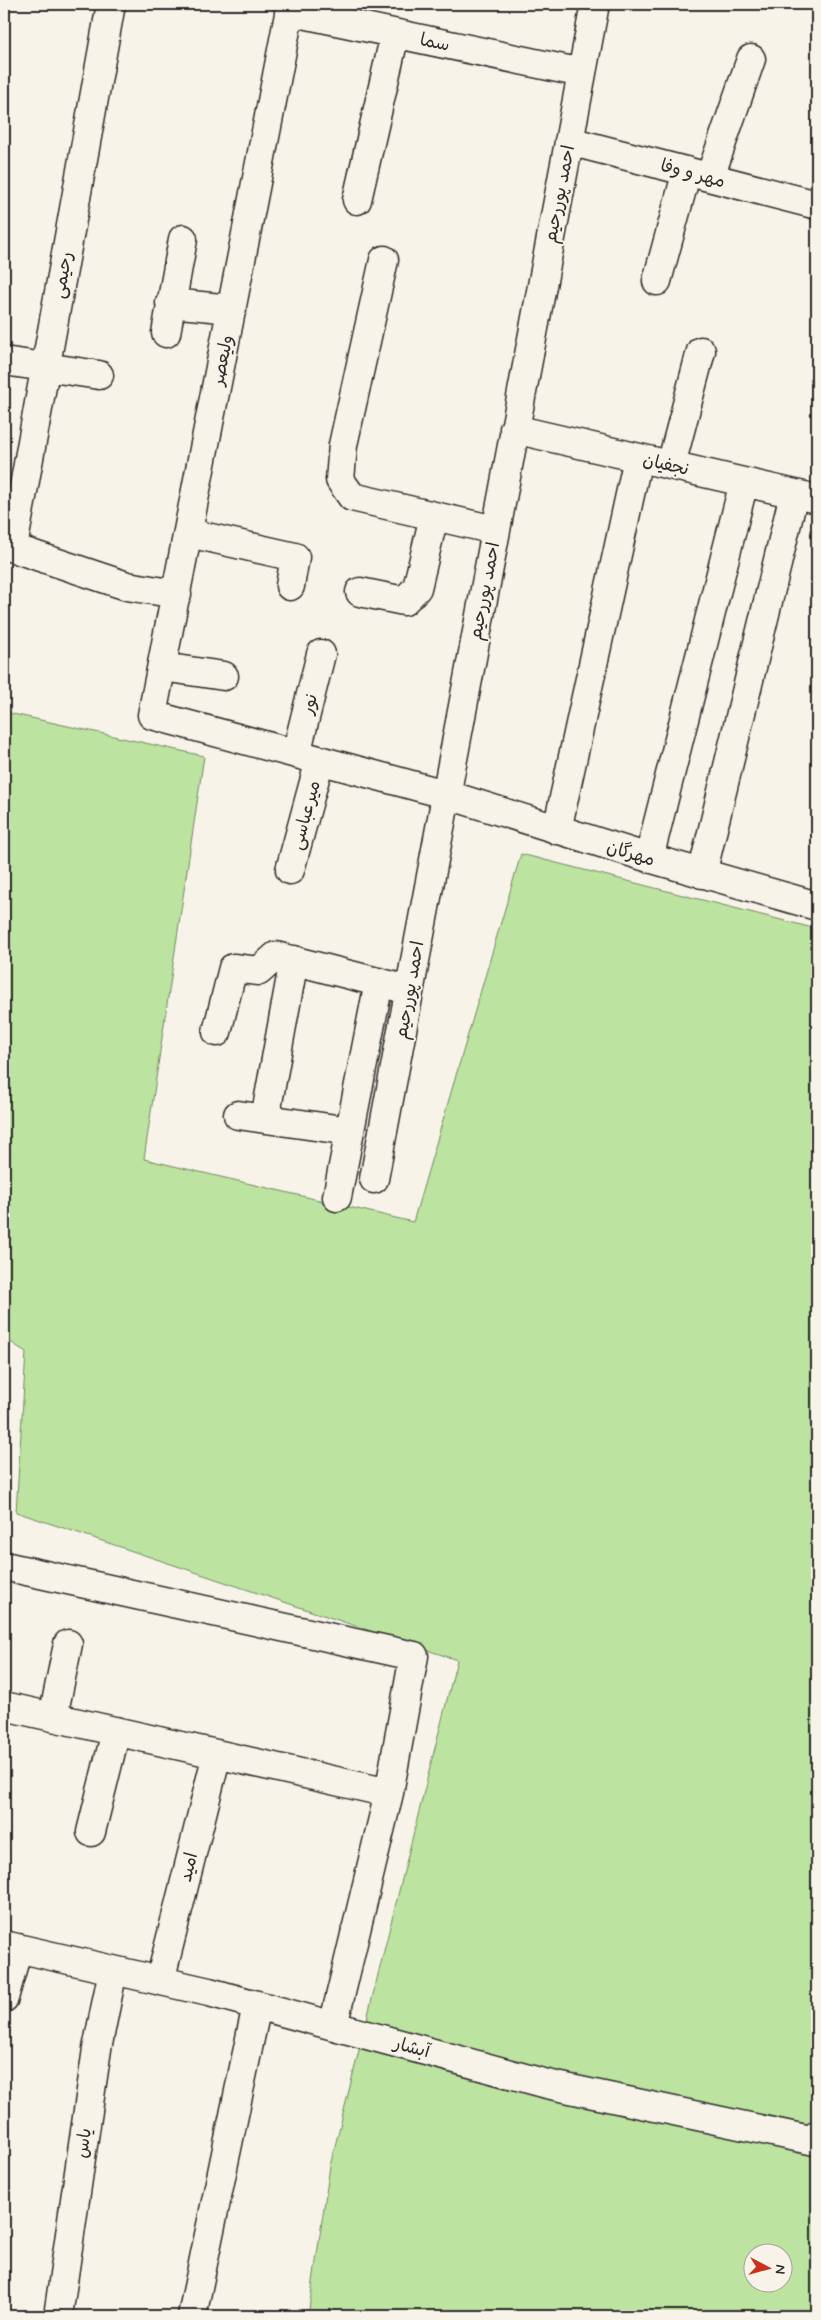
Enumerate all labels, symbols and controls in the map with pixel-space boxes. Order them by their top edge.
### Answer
street label: سما [418,28,452,58]
street label: احمد پوررحیم [539,143,582,245]
street label: مهر و وفا [658,154,728,194]
street label: رحیمی [47,250,79,301]
street label: ولیعصر [206,333,240,389]
street label: نجفیان [640,448,691,482]
street label: احمد پوررحیم [464,540,507,642]
street label: نور [296,691,324,718]
street label: میرعباسی [285,778,327,853]
street label: مهرگان [604,835,658,873]
street label: احمد پوررحیم [390,939,431,1041]
street label: امید [174,1850,204,1884]
street label: آبشار [389,2031,434,2065]
street label: یاس [70,2126,98,2160]
north arrow [744,2242,794,2292]
text: N [770,2264,789,2275]

